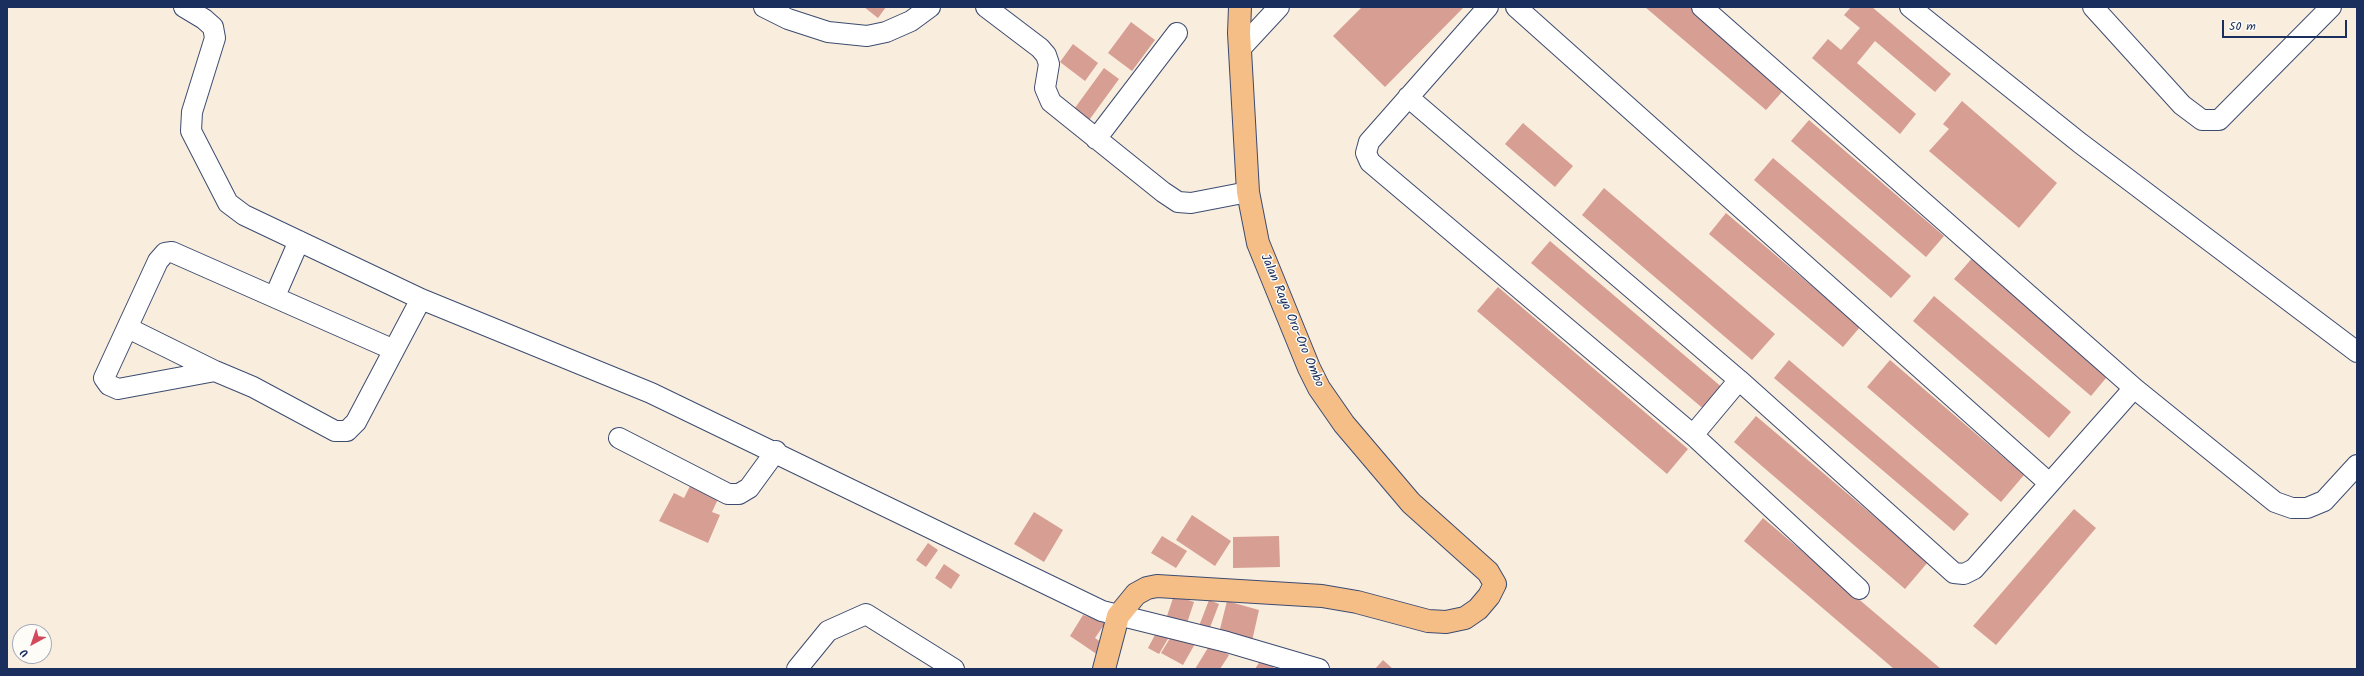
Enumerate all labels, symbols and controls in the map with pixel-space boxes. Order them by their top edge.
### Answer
scale bar [2224,12,2349,38]
text: 50 m [2229,17,2256,36]
street label: Jalan Raya Oro-Oro Ombo [1256,252,1326,390]
north arrow [12,624,52,664]
text: U [17,643,33,661]

